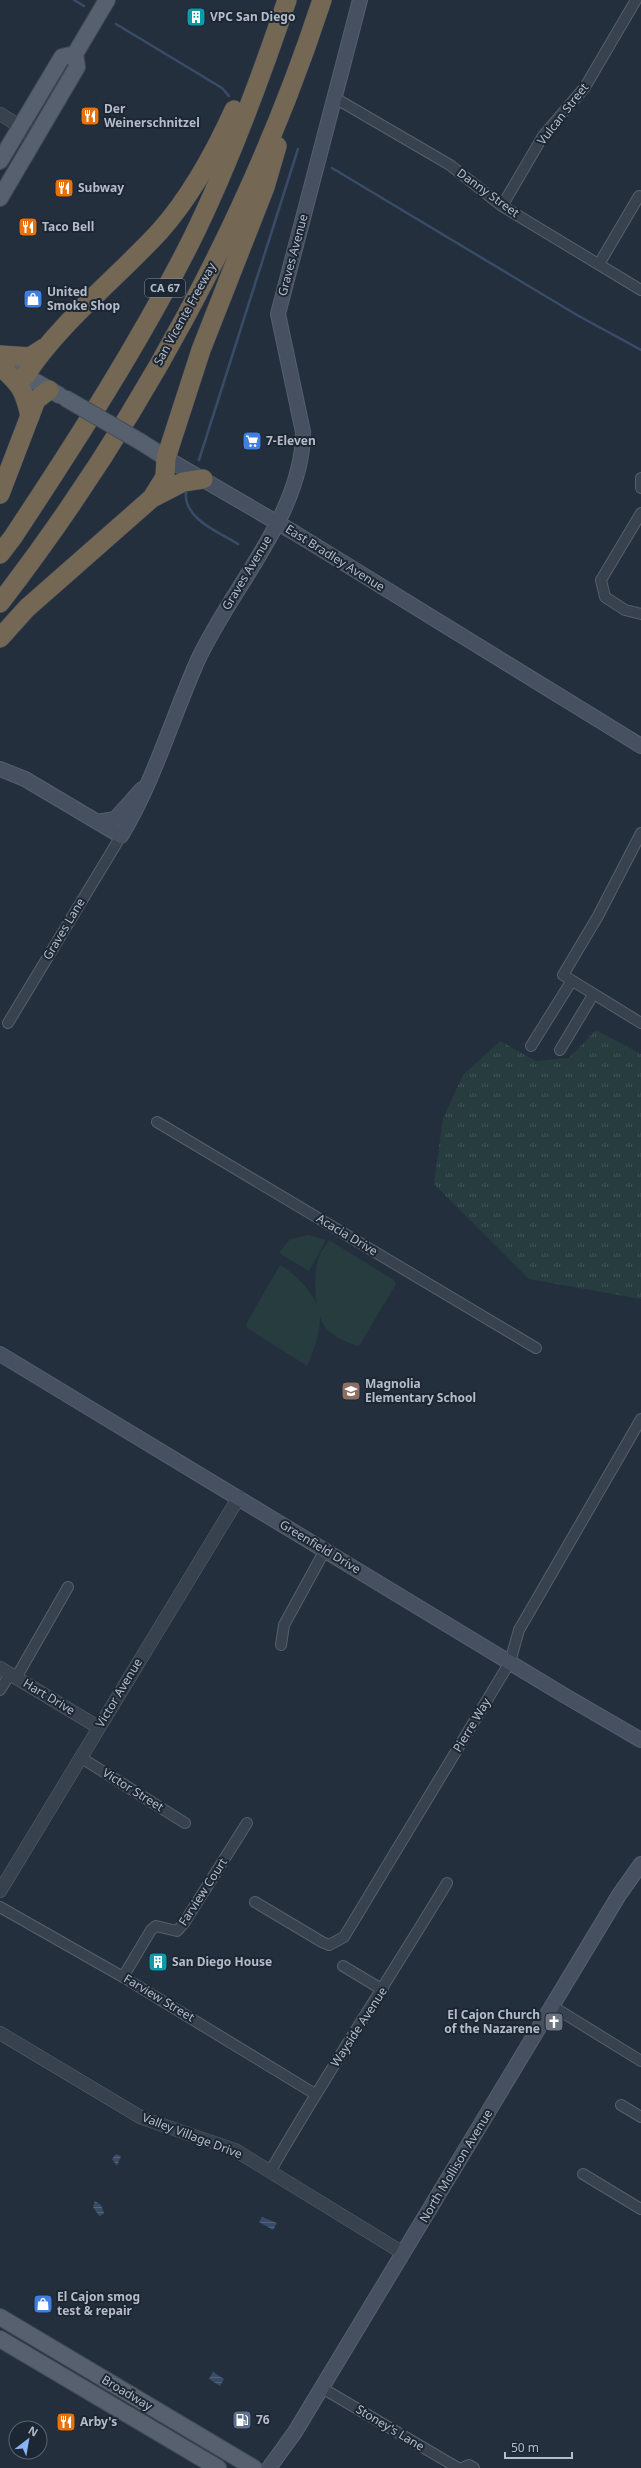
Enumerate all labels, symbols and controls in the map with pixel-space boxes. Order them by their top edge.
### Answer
building icon: VPC San Diego [185,6,207,28]
place label: VPC San Diego [210,8,295,25]
street label: Vulcan Street [533,79,593,148]
place label: Der Weinerschnitzel [104,100,200,131]
restaurant icon: Der Weinerschnitzel [79,105,101,127]
street label: Danny Street [454,164,523,221]
restaurant icon: Subway [53,177,75,199]
place label: Subway [78,179,124,196]
street label: Graves Avenue [273,212,312,298]
restaurant icon: Taco Bell [17,216,39,238]
place label: Taco Bell [42,218,94,235]
street label: San Vicente Freeway [149,259,220,368]
road number: CA 67 [145,279,185,297]
place label: United Smoke Shop [47,283,120,314]
shop icon: United Smoke Shop [22,288,44,310]
supermarket icon: 7-Eleven [241,430,263,452]
place label: 7-Eleven [266,432,316,449]
street label: East Bradley Avenue [282,520,388,595]
street label: Graves Avenue [218,532,276,613]
street label: Graves Lane [38,895,89,963]
street label: Acacia Drive [314,1210,381,1260]
place label: Magnolia Elementary School [365,1375,476,1406]
school or university icon: Magnolia Elementary School [340,1380,362,1402]
street label: Greenfield Drive [277,1516,364,1578]
street label: Victor Avenue [91,1655,146,1730]
street label: Hart Drive [20,1674,79,1719]
street label: Pierre Way [449,1694,495,1755]
street label: Victor Street [99,1764,168,1815]
street label: Farview Court [174,1854,231,1929]
building icon: San Diego House [147,1951,169,1973]
place label: San Diego House [172,1953,272,1970]
street label: Farview Street [121,1970,198,2026]
street label: Wayside Avenue [326,1983,391,2070]
place label: El Cajon Church of the Nazarene [444,2006,540,2037]
church icon: El Cajon Church of the Nazarene [543,2011,565,2033]
street label: North Mollison Avenue [415,2106,496,2226]
street label: Valley Village Drive [140,2109,245,2163]
place label: El Cajon smog test & repair [57,2288,140,2319]
shop icon: El Cajon smog test & repair [32,2293,54,2315]
street label: Broadway [99,2371,156,2415]
street label: Stoney's Lane [353,2400,428,2455]
fuel station icon: 76 [231,2409,253,2431]
restaurant icon: Arby's [55,2411,77,2433]
place label: 76 [256,2411,270,2428]
place label: Arby's [80,2413,117,2430]
north arrow [8,2420,48,2460]
text: N [26,2422,41,2440]
scale bar [505,2434,572,2460]
text: 50 m [511,2439,539,2456]

